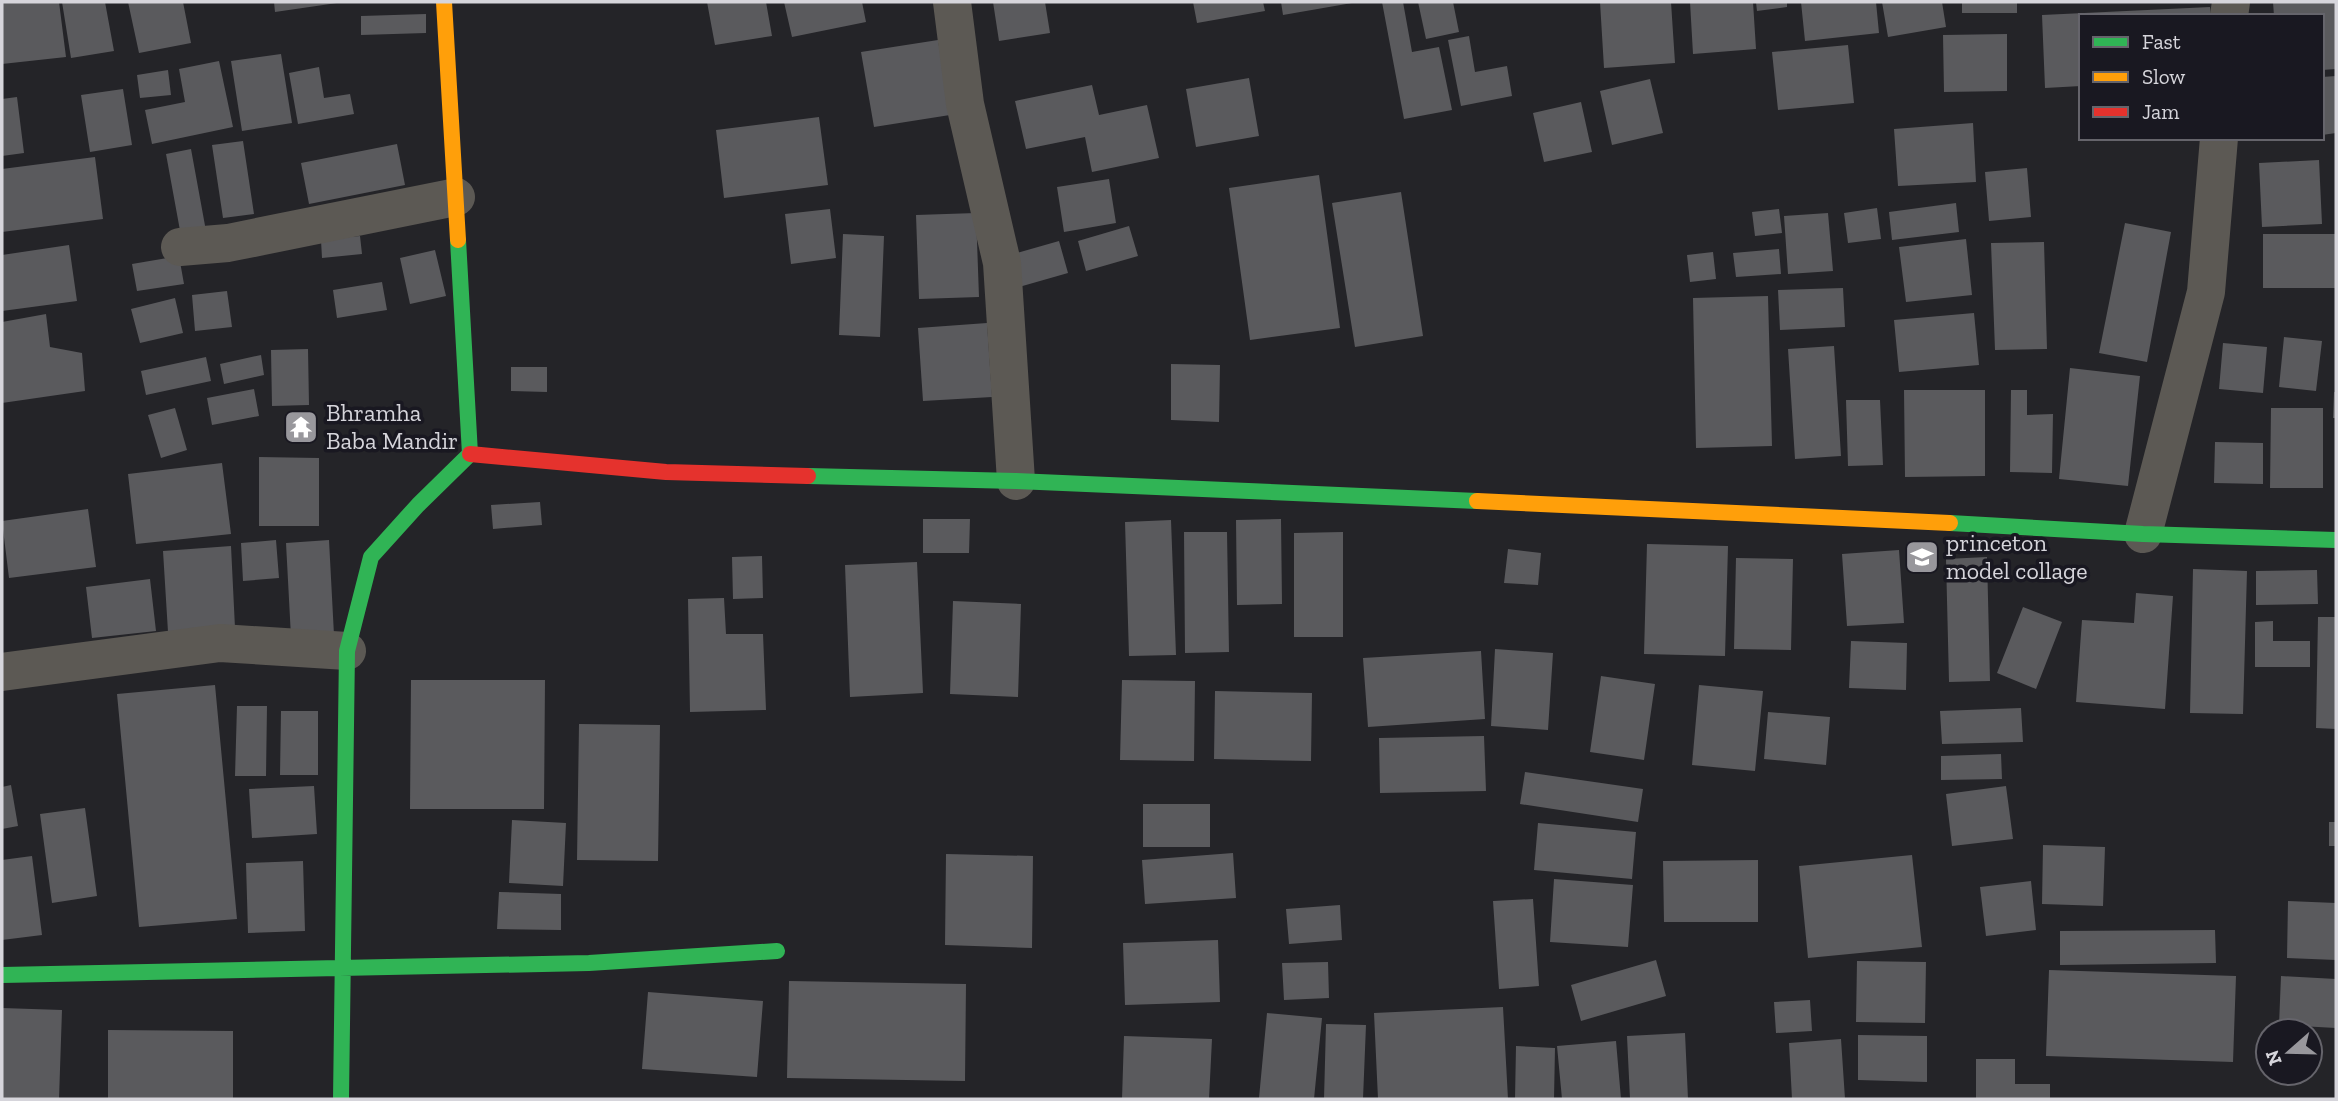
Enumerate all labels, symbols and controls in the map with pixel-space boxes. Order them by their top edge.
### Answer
legend [2079,14,2324,140]
text: Fast [2142,29,2181,54]
text: Slow [2142,64,2185,89]
text: Jam [2142,99,2179,124]
place label: Bhramha Baba Mandir [326,398,458,455]
temple icon: Bhramha Baba Mandir [282,408,320,446]
place label: princeton model collage [1946,528,2088,585]
school or university icon: princeton model collage [1903,538,1941,576]
north arrow [2254,1017,2324,1087]
text: N [2260,1047,2287,1068]

